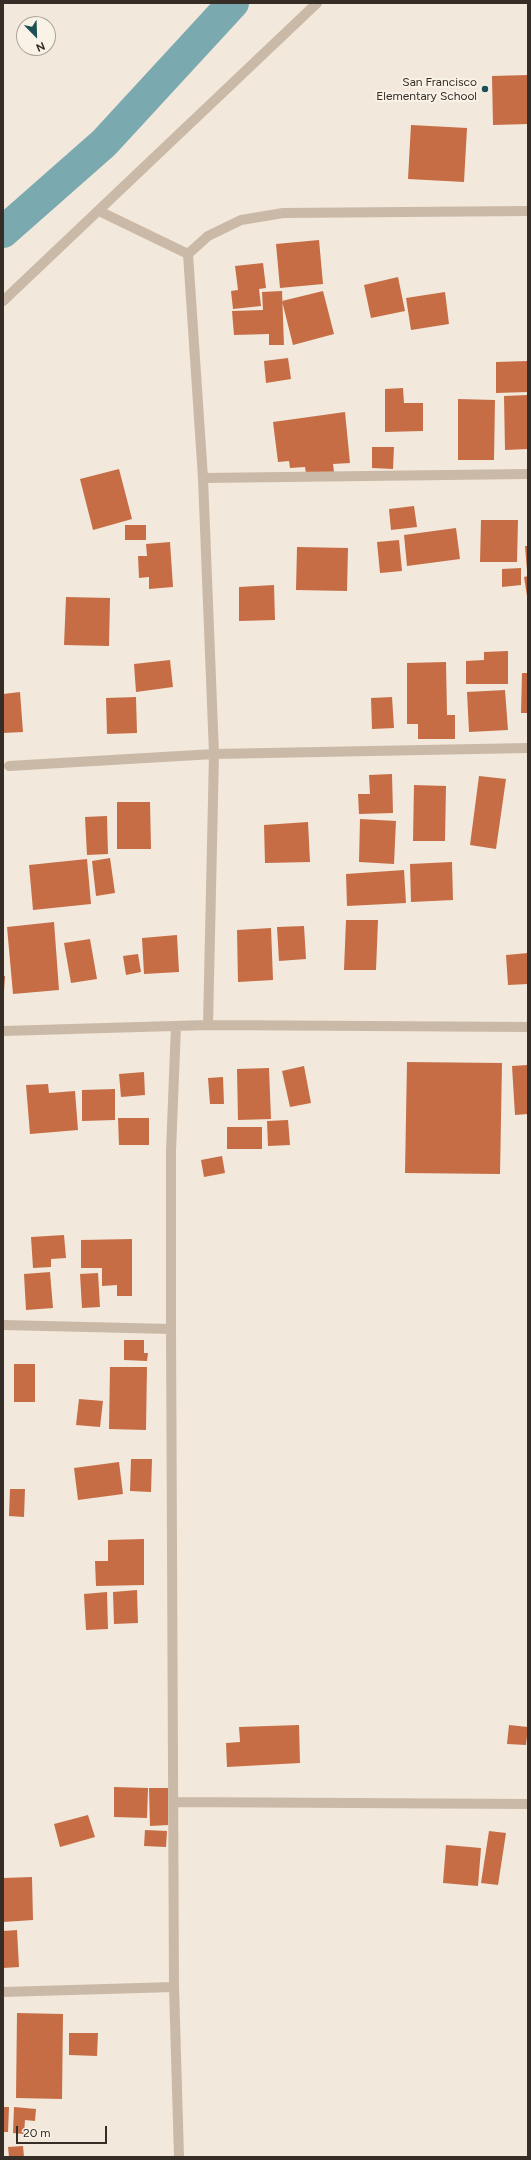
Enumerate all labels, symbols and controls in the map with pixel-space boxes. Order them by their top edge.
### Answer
north arrow [16,16,56,56]
text: N [34,39,47,54]
place label: San Francisco Elementary School [376,75,477,103]
marker: San Francisco Elementary School [480,84,490,94]
scale bar [18,2118,109,2144]
text: 20 m [23,2126,51,2140]

